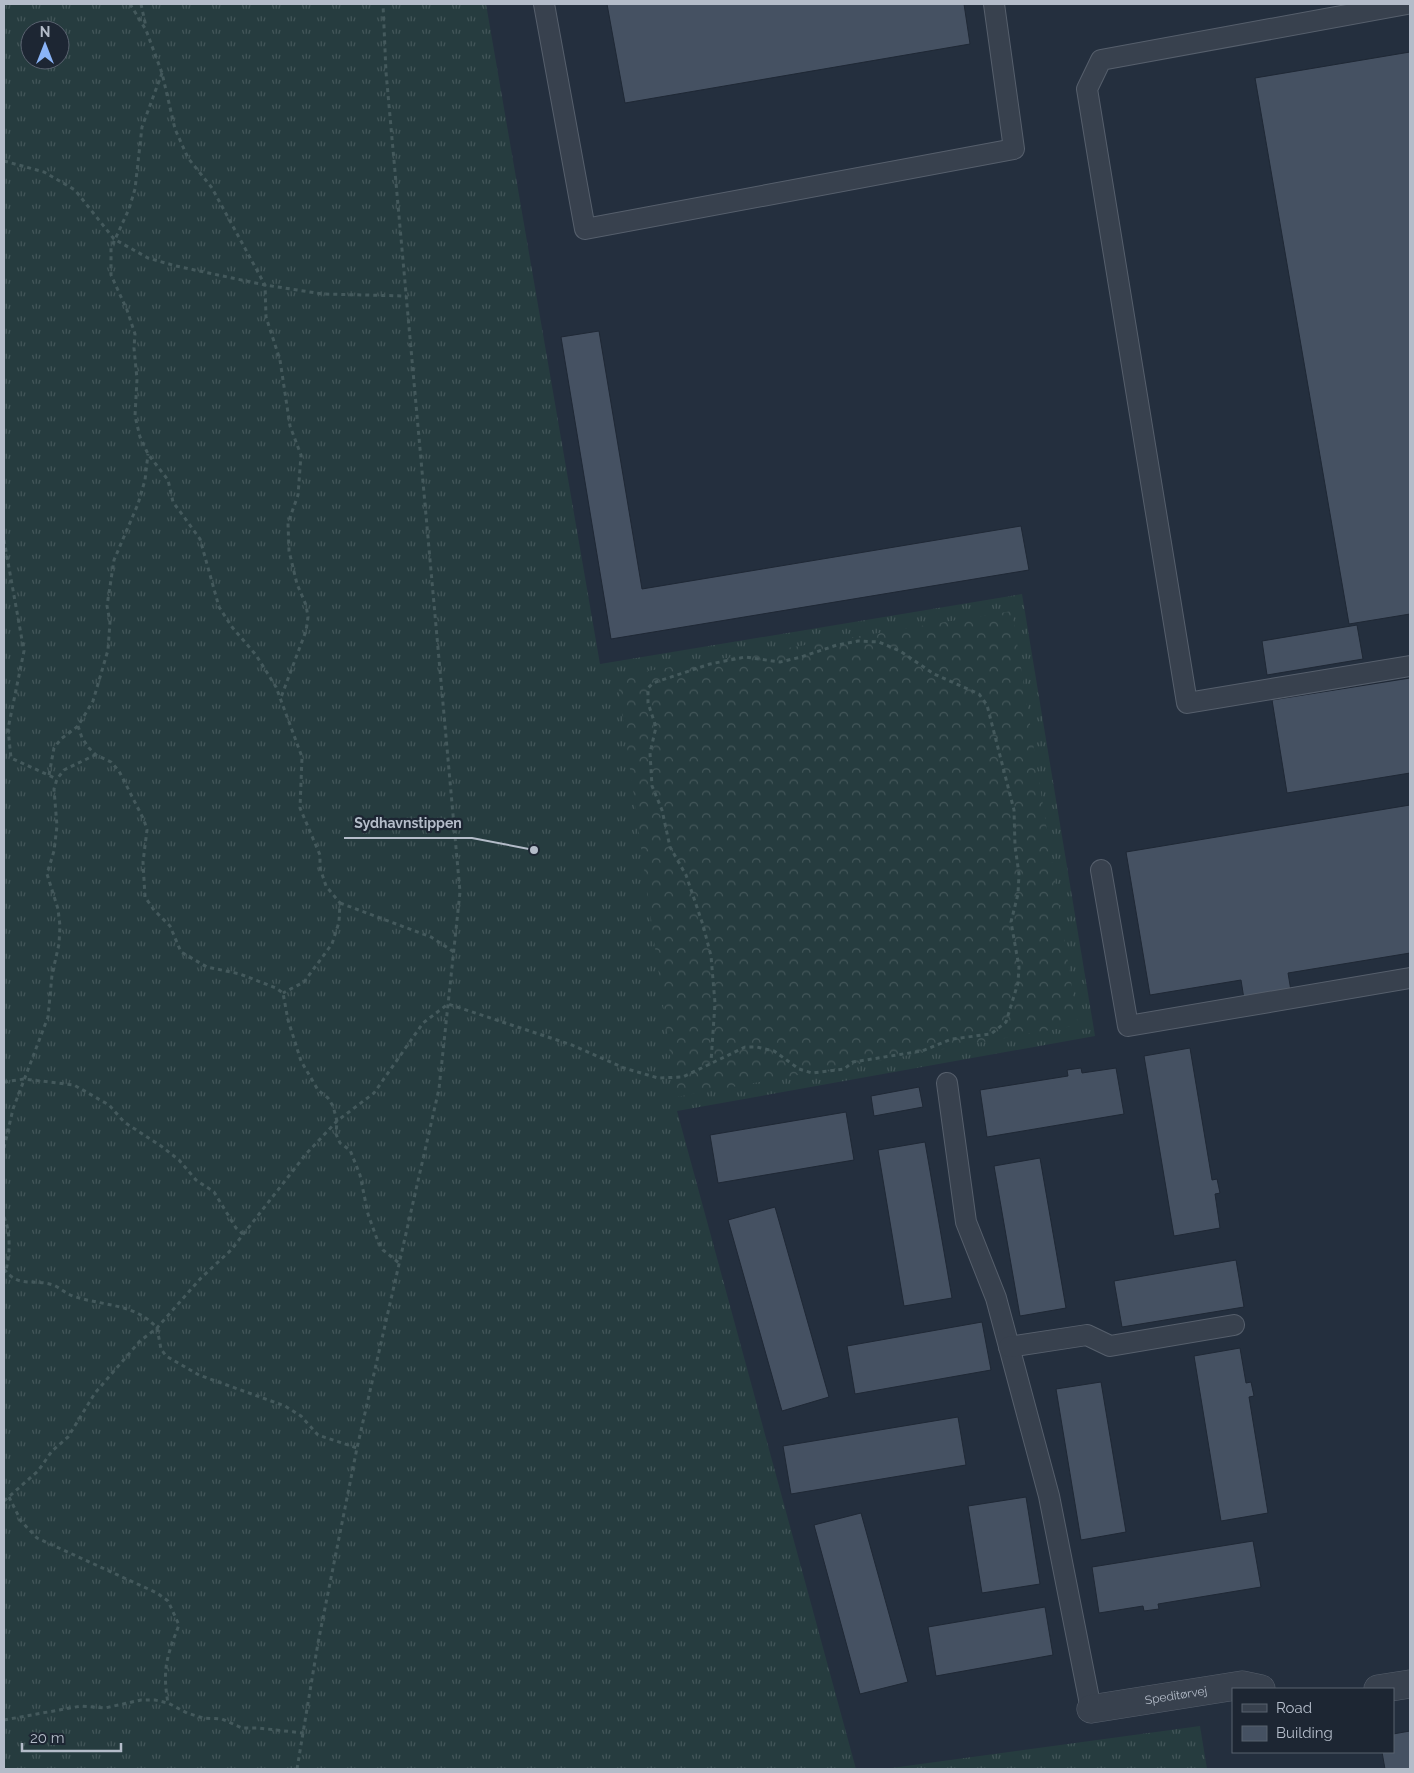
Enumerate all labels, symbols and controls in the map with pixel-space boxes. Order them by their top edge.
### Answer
north arrow [20,20,70,70]
text: N [40,24,50,40]
callout: Sydhavnstippen [344,809,472,838]
text: Sydhavnstippen [354,815,462,831]
street label: Speditørvej [1144,1684,1208,1707]
legend [1232,1688,1394,1753]
text: Road [1276,1699,1312,1717]
scale bar [22,1720,121,1752]
text: Building [1276,1724,1333,1742]
text: 20 m [30,1729,65,1747]

